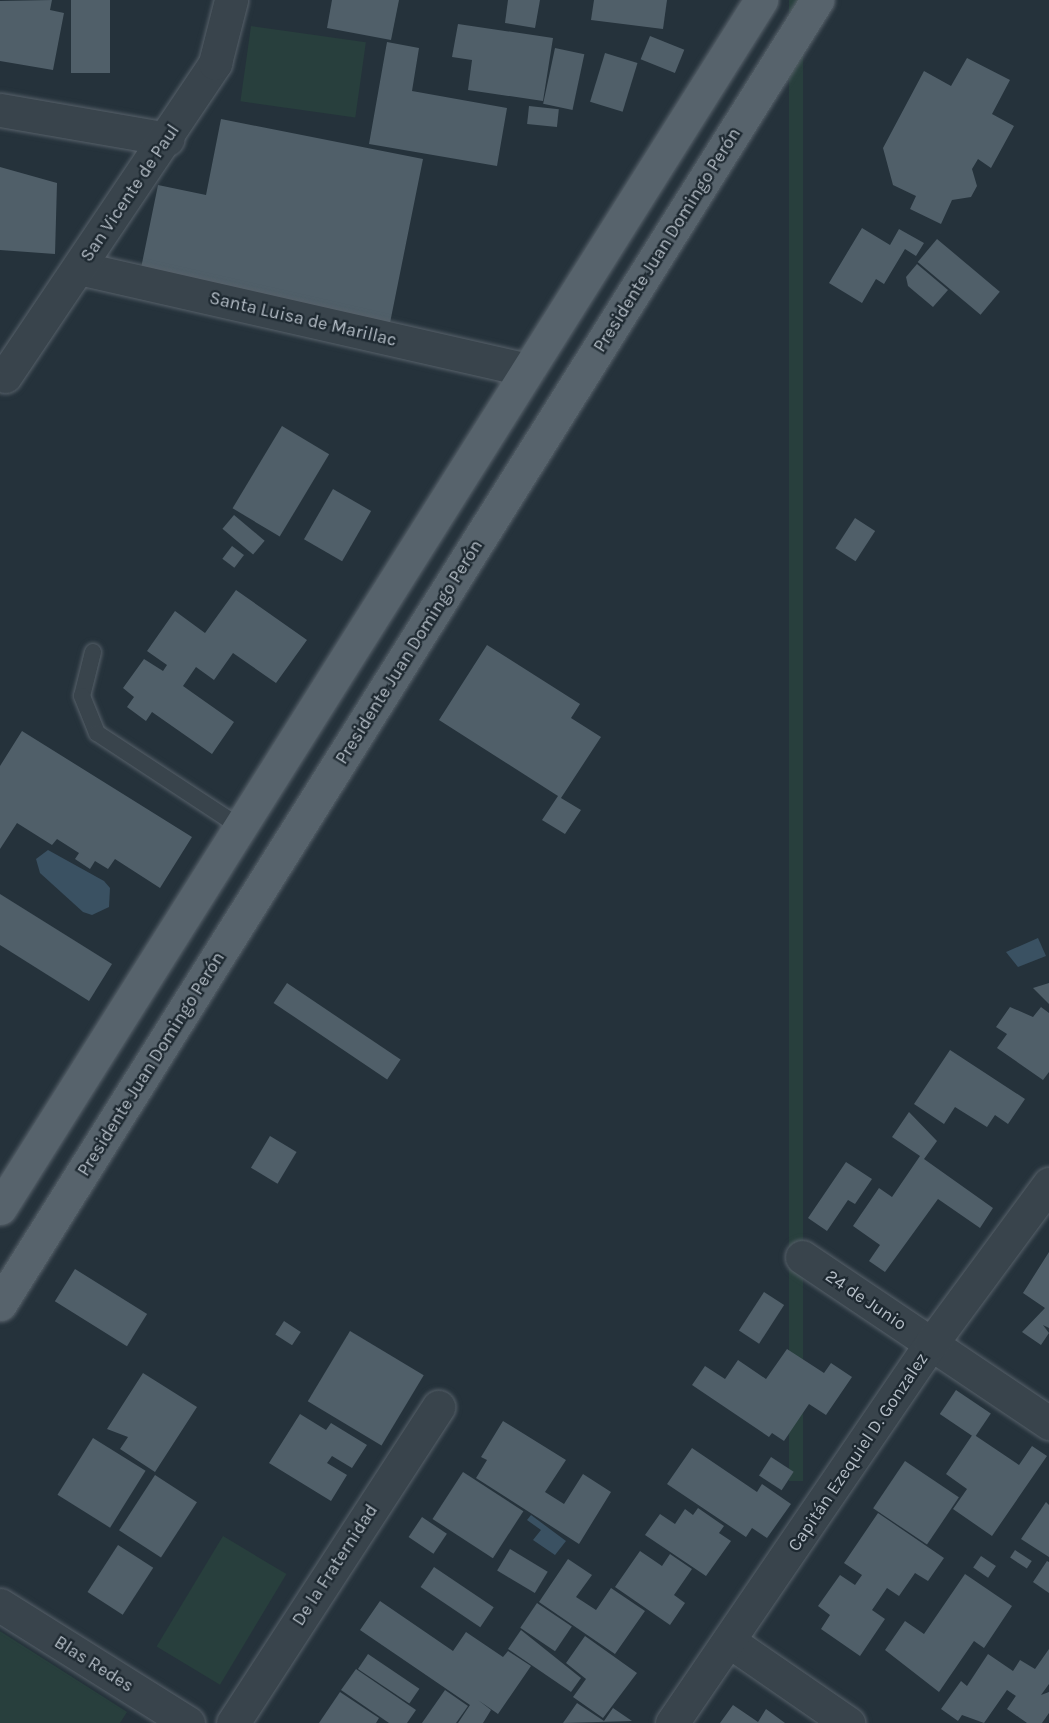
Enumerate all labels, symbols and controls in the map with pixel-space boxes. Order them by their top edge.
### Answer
street label: San Vicente de Paul [76,120,184,266]
street label: Presidente Juan Domingo Perón [589,124,745,356]
street label: Santa Luisa de Marillac [207,287,399,351]
street label: Presidente Juan Domingo Perón [331,536,487,768]
street label: Presidente Juan Domingo Perón [73,948,229,1180]
street label: 24 de Junio [821,1265,911,1335]
street label: Capitán Ezequiel D. Gonzalez [783,1349,933,1555]
street label: De la Fraternidad [288,1500,382,1630]
street label: Blas Redes [50,1631,138,1697]

